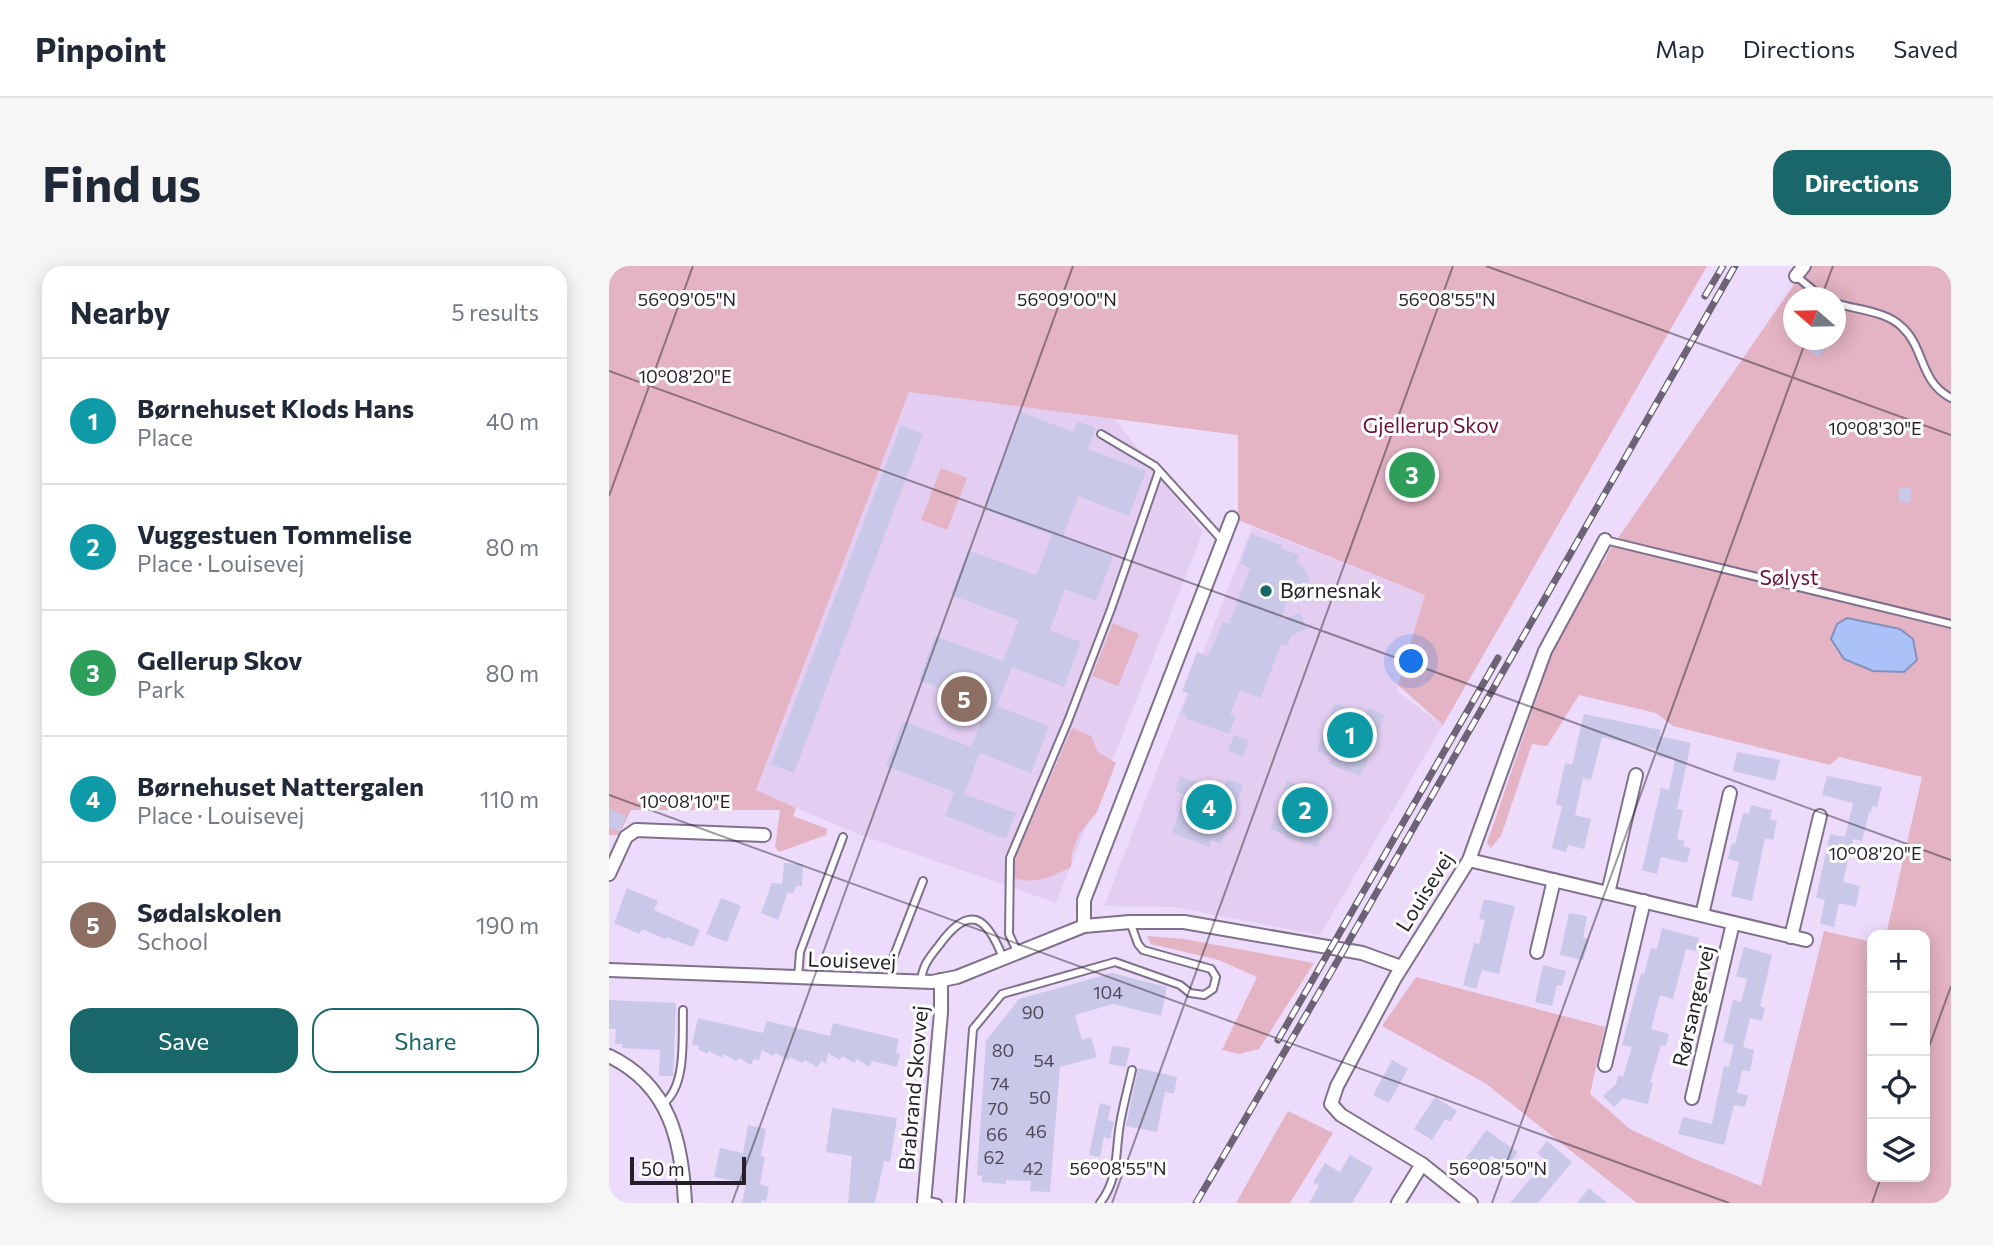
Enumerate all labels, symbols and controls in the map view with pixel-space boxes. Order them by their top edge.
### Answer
text: Pinpoint [35,28,166,69]
text: Map [1655,34,1705,63]
text: Directions [1743,34,1855,63]
text: Saved [1893,34,1958,63]
button: Directions [1773,150,1951,215]
text: Find us [42,152,201,212]
north arrow [1783,287,1846,350]
text: 56°09'05"N [638,288,736,310]
text: 56°09'00"N [1017,288,1117,310]
text: 56°08'55"N [1399,288,1495,310]
text: Nearby [70,293,170,330]
text: 5 results [451,298,539,326]
text: 10°08'20"E [638,365,732,387]
text: Børnehuset Klods Hans [137,392,414,423]
text: 1 [88,407,98,435]
text: 40 m [486,407,539,435]
park label: Gjellerup Skov [1363,412,1499,437]
text: 10°08'30"E [1828,417,1922,439]
text: Place [137,423,193,451]
pin: 3 [1389,449,1435,501]
text: Vuggestuen Tommelise [137,518,412,549]
text: 2 [86,533,100,561]
text: 80 m [486,533,539,561]
text: Place · Louisevej [137,549,304,577]
park label: Sølyst [1759,564,1819,589]
place label: Børnesnak [1280,577,1382,602]
marker: Børnesnak [1258,583,1274,599]
text: Gellerup Skov [137,644,302,675]
your location [1394,644,1428,678]
text: 3 [86,659,100,687]
text: 80 m [486,659,539,687]
pin: 5 [941,673,987,725]
text: Park [137,675,185,703]
pin: 1 [1327,709,1373,761]
text: Børnehuset Nattergalen [137,770,424,801]
pin: 4 [1186,781,1232,833]
pin: 2 [1282,784,1328,836]
text: 4 [86,785,100,813]
text: 110 m [480,785,539,813]
text: 10°08'10"E [640,790,731,812]
text: Place · Louisevej [137,801,304,829]
text: 10°08'20"E [1828,842,1922,864]
street label: Louisevej [1390,847,1458,936]
text: Sødalskolen [137,896,282,927]
text: 5 [86,911,100,939]
text: 190 m [476,911,539,939]
text: School [137,927,208,955]
map controls [1867,930,1930,1182]
button: + [1867,930,1930,993]
street label: Rørsangervej [1666,942,1719,1069]
street label: Louisevej [807,945,897,974]
house number: 104 [1093,981,1123,1003]
button: − [1867,993,1930,1056]
house number: 90 [1022,1001,1044,1023]
street label: Brabrand Skovvej [893,1004,932,1171]
button: Save [70,1008,298,1073]
button: Share [312,1008,539,1073]
house number: 80 [992,1039,1014,1061]
house number: 54 [1033,1049,1055,1071]
button: locate [1867,1056,1930,1119]
house number: 74 [990,1072,1010,1094]
house number: 50 [1029,1086,1051,1108]
house number: 70 [987,1097,1009,1119]
button: layers [1867,1119,1930,1182]
house number: 46 [1025,1120,1047,1142]
house number: 66 [986,1123,1008,1145]
house number: 62 [984,1146,1004,1168]
scale bar [630,1154,745,1186]
text: 50 m [641,1157,685,1180]
house number: 42 [1023,1157,1043,1179]
text: 56°08'55"N [1070,1157,1166,1179]
text: 56°08'50"N [1449,1157,1547,1179]

